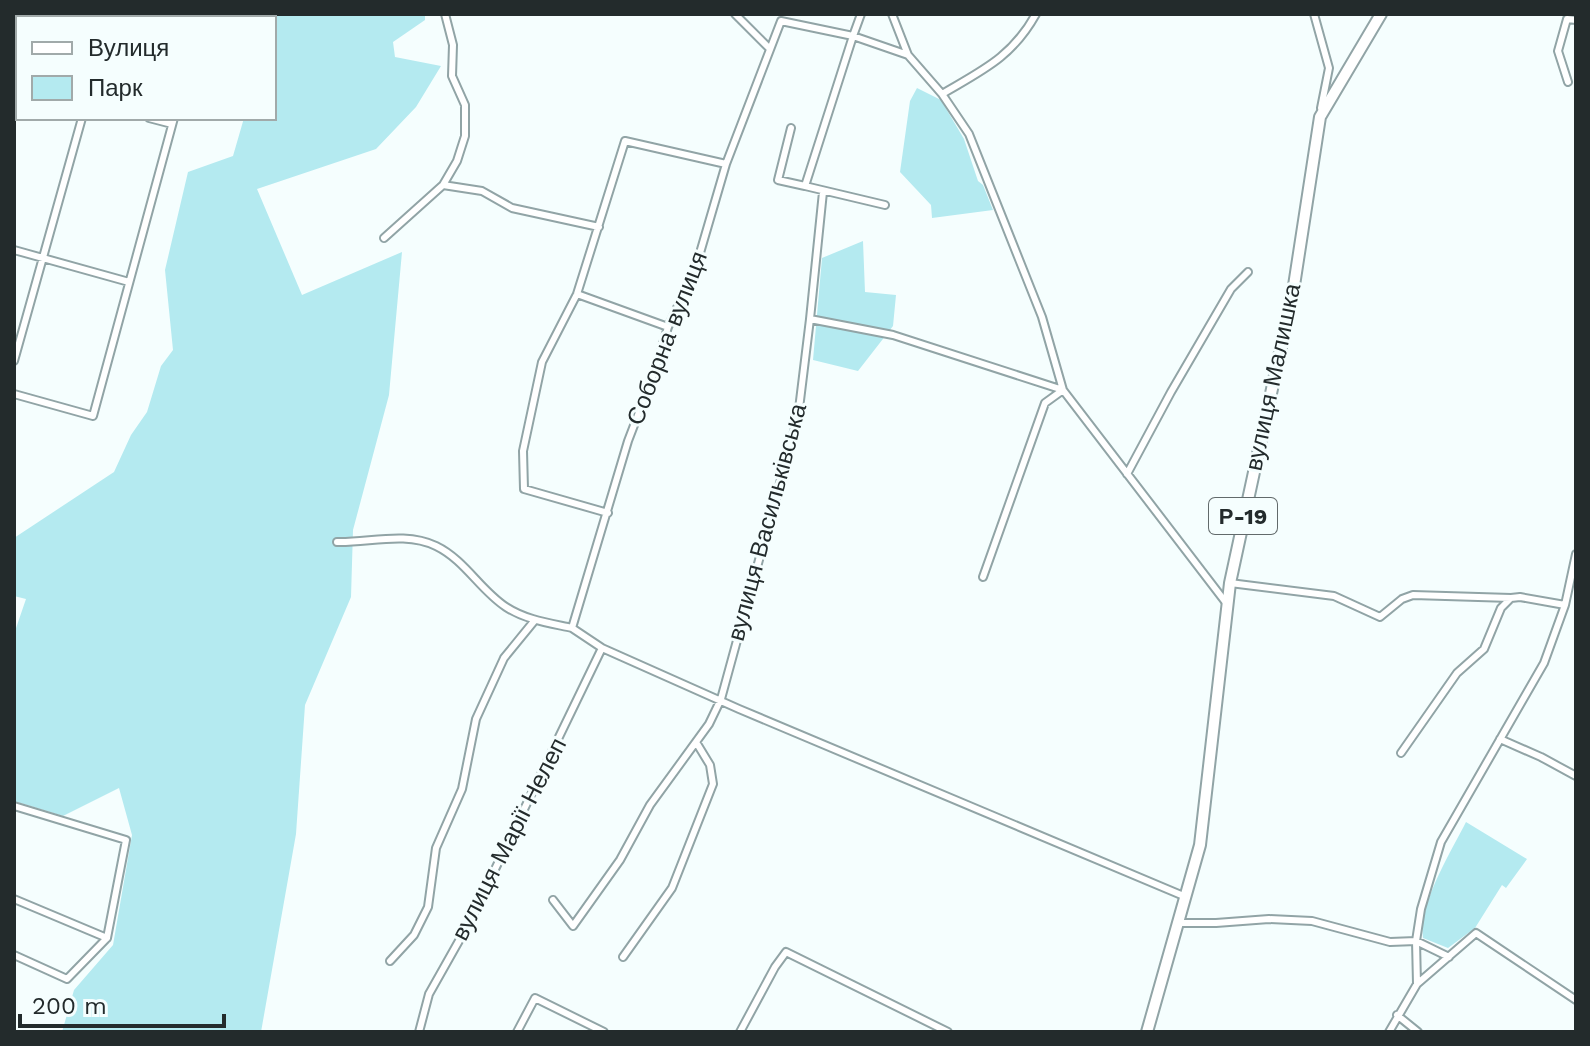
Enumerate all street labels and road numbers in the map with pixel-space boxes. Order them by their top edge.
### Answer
street label: Соборна вулиця [621,247,713,429]
street label: вулиця Малишка [1239,280,1307,473]
street label: вулиця Васильківська [722,400,812,644]
road number: Р-19 [1209,498,1277,534]
street label: вулиця Марії Нелеп [446,733,572,945]

